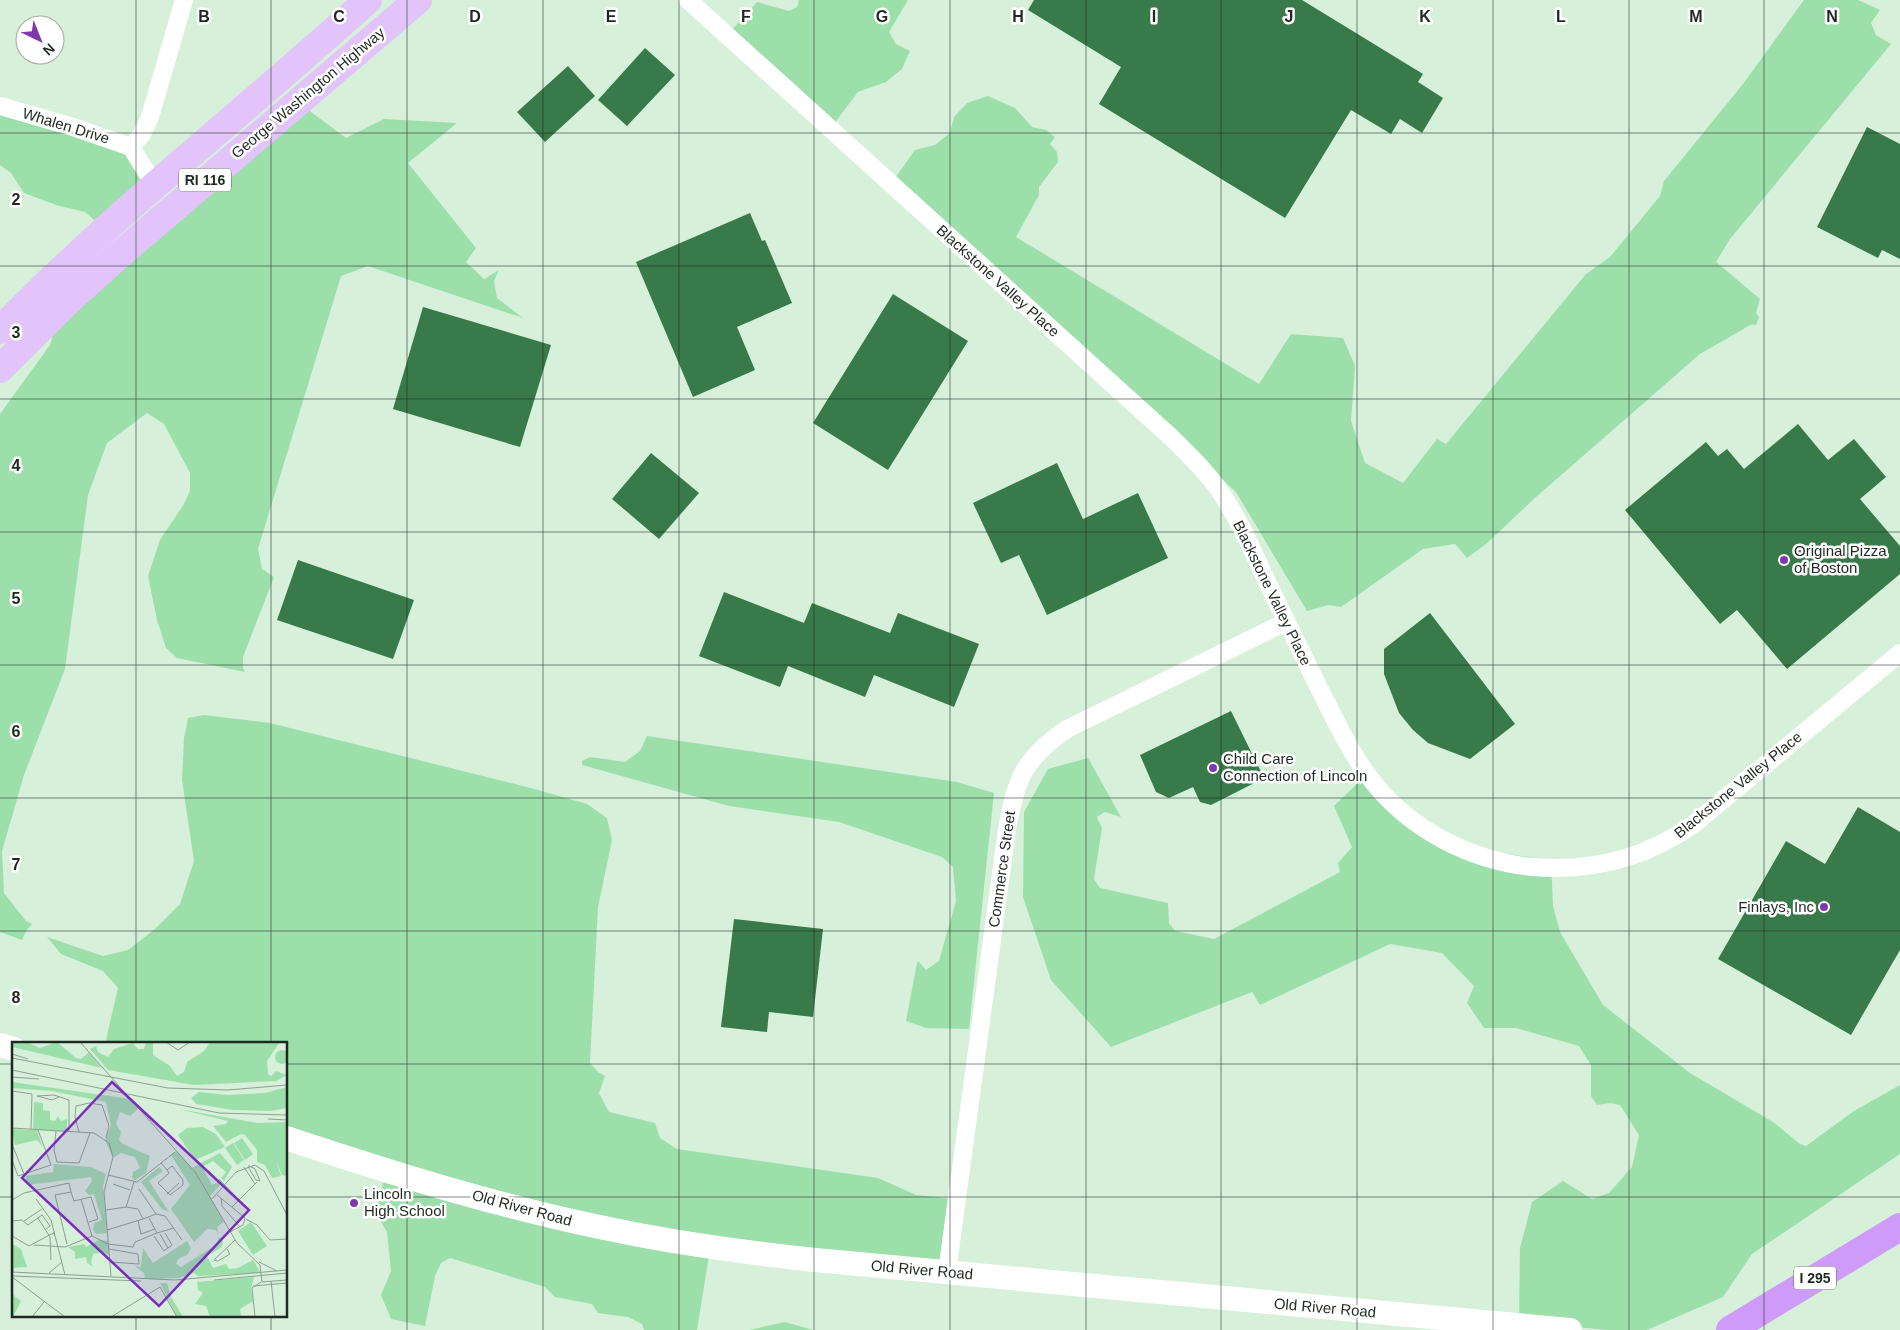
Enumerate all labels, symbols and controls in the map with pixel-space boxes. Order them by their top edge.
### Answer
text: B [198,8,210,25]
text: C [333,8,345,25]
text: D [469,8,481,25]
text: E [606,8,617,25]
text: F [741,8,751,25]
text: G [876,8,888,25]
text: H [1012,8,1024,25]
text: I [1152,8,1156,25]
text: J [1285,8,1293,25]
text: K [1419,8,1431,25]
text: L [1556,8,1566,25]
text: M [1689,8,1703,25]
text: N [1826,8,1838,25]
north arrow [15,15,65,65]
street label: George Washington Highway [228,23,388,162]
text: N [40,40,58,59]
street label: Whalen Drive [21,104,112,147]
road number: RI 116 [179,168,231,192]
text: 2 [12,191,21,208]
street label: Blackstone Valley Place [934,221,1063,340]
text: 3 [12,324,21,341]
text: 4 [12,457,21,474]
street label: Blackstone Valley Place [1230,518,1315,668]
place label: Original Pizza of Boston [1794,542,1887,576]
marker: Original Pizza of Boston [1778,554,1790,566]
text: 5 [12,590,21,607]
text: 6 [12,723,21,740]
street label: Blackstone Valley Place [1671,728,1805,841]
place label: Child Care Connection of Lincoln [1223,750,1367,784]
marker: Child Care Connection of Lincoln [1207,762,1219,774]
street label: Commerce Street [985,809,1018,928]
text: 7 [12,856,21,873]
place label: Finlays, Inc [1738,898,1814,915]
marker: Finlays, Inc [1818,901,1830,913]
text: 8 [12,989,21,1006]
inset map [12,1042,288,1318]
place label: Lincoln High School [364,1185,445,1219]
street label: Old River Road [470,1186,574,1229]
marker: Lincoln High School [348,1197,360,1209]
street label: Old River Road [870,1257,974,1282]
road number: I 295 [1794,1266,1836,1290]
street label: Old River Road [1273,1295,1377,1320]

